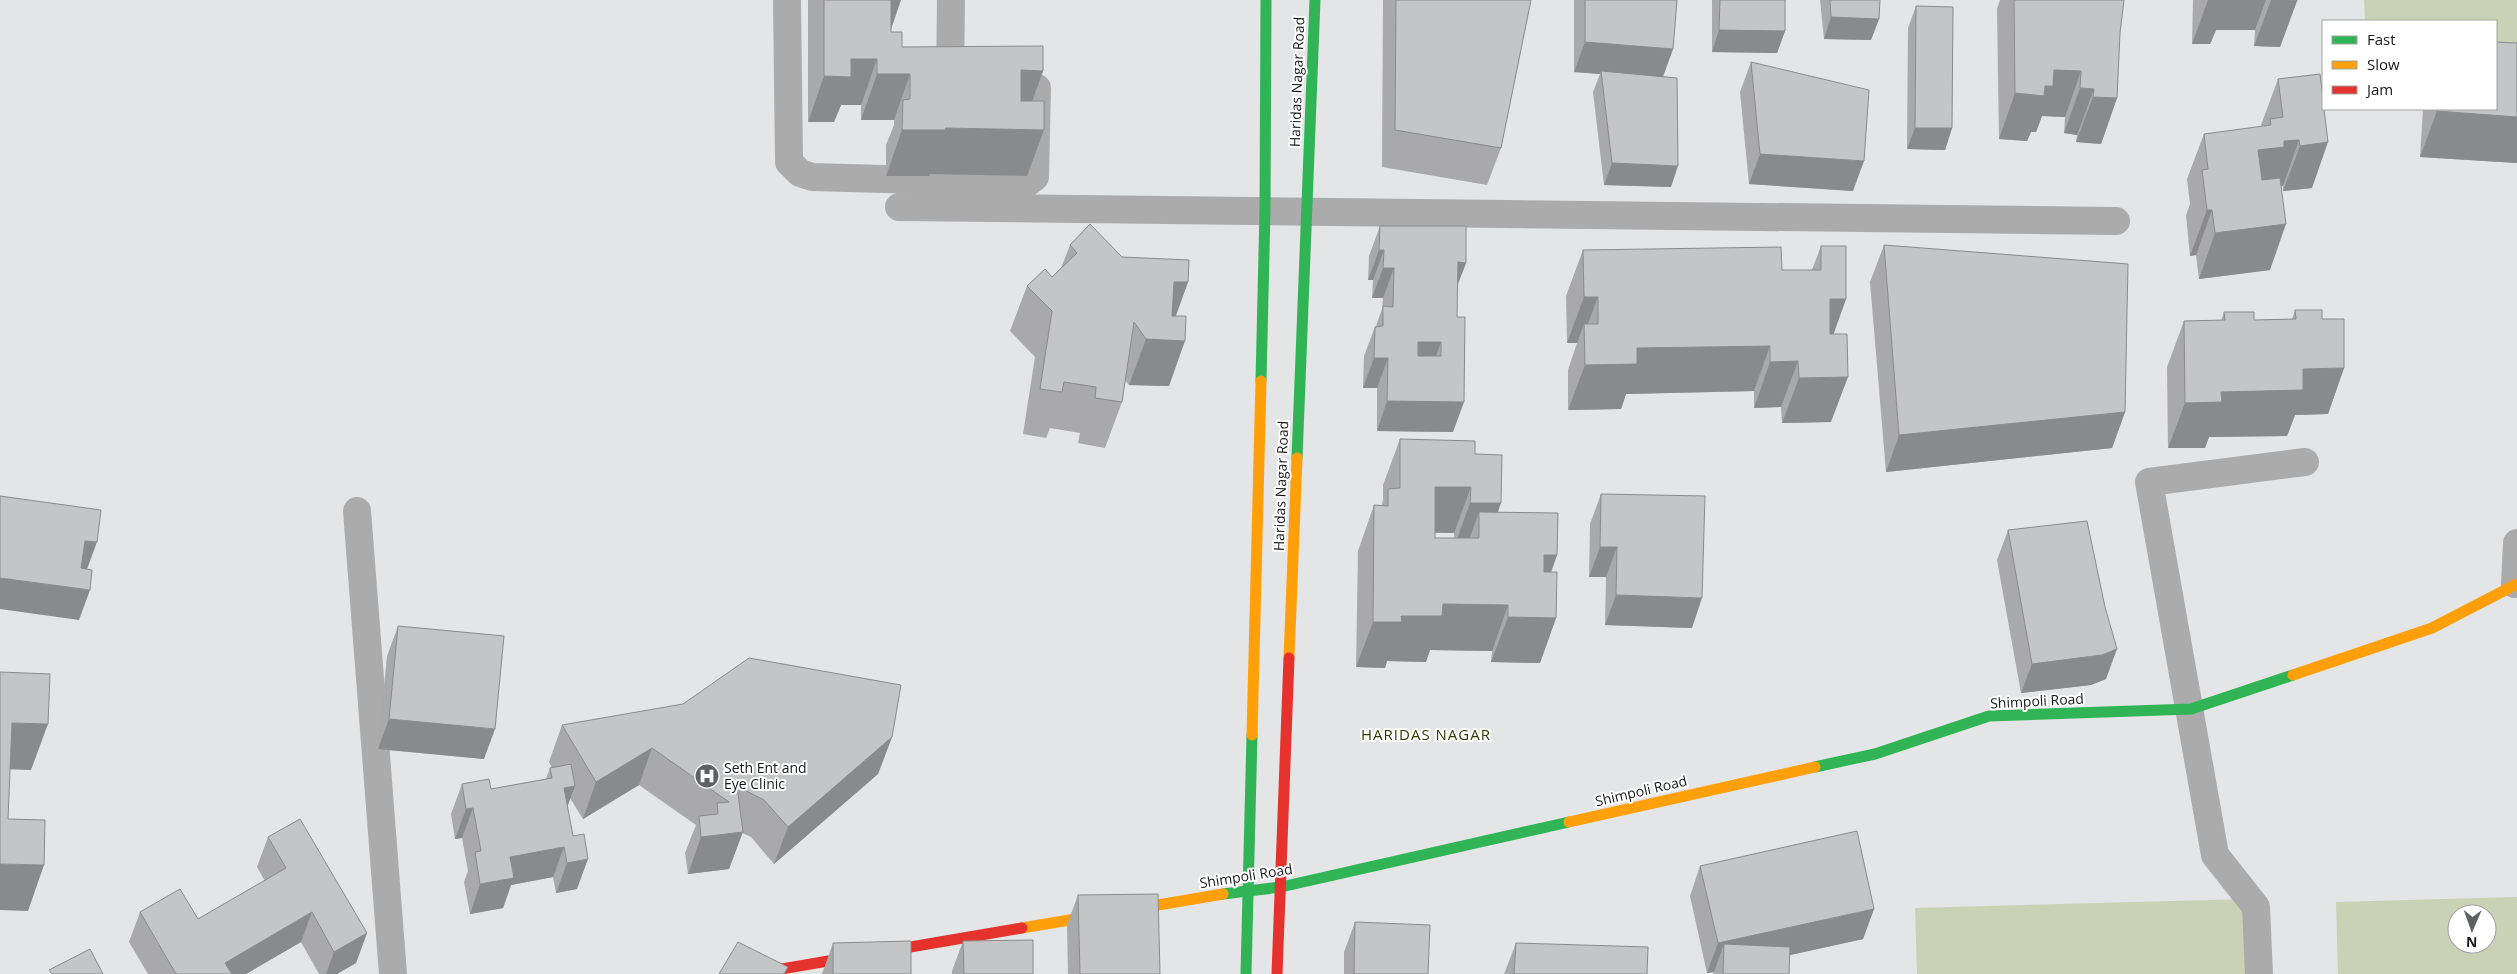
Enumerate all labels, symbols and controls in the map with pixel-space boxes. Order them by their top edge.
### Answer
street label: Haridas Nagar Road [1285,16,1308,148]
legend [2322,20,2497,110]
text: Fast [2367,29,2396,49]
text: Slow [2367,54,2400,74]
text: Jam [2365,79,2393,99]
street label: Haridas Nagar Road [1269,420,1292,552]
street label: Shimpoli Road [1990,689,2084,712]
district label: HARIDAS NAGAR [1361,724,1491,744]
place label: Seth Ent and Eye Clinic [724,758,807,793]
hospital icon: Seth Ent and Eye Clinic [694,763,720,789]
street label: Shimpoli Road [1593,771,1689,810]
street label: Shimpoli Road [1198,859,1294,892]
north arrow [2447,904,2497,954]
text: N [2466,933,2478,952]

